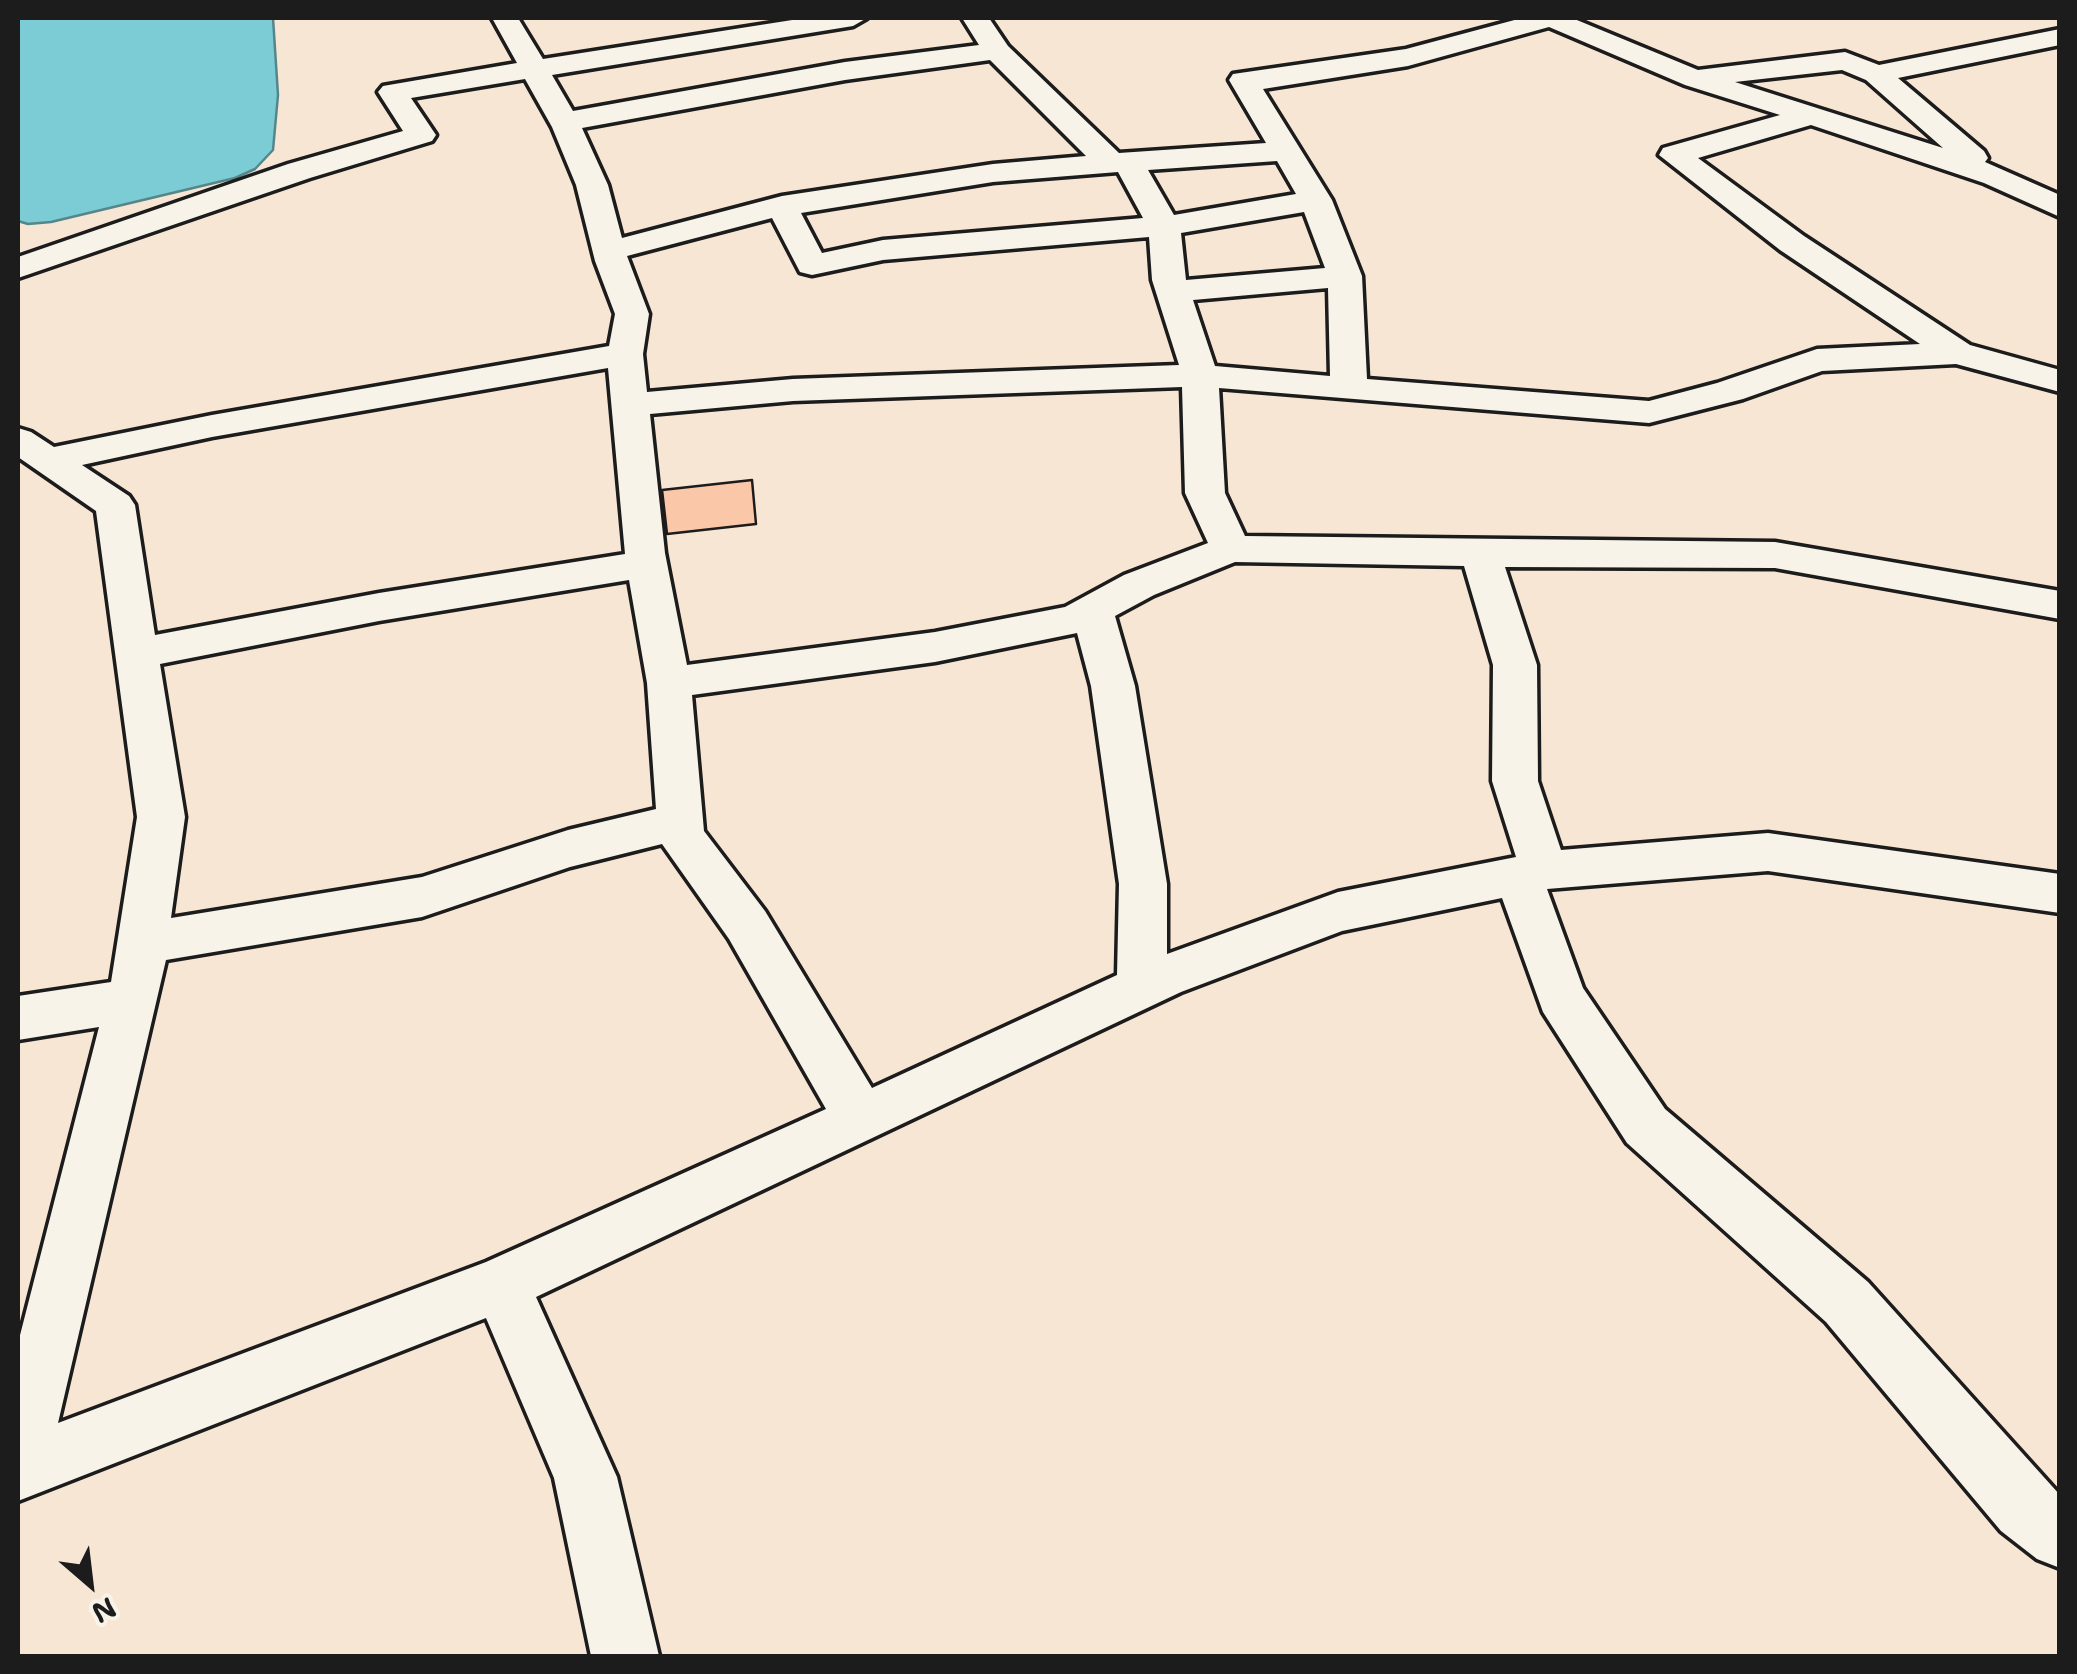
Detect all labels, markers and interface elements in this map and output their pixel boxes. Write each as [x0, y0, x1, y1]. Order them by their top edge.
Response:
north arrow [40, 1534, 140, 1634]
text: N [85, 1589, 123, 1632]

